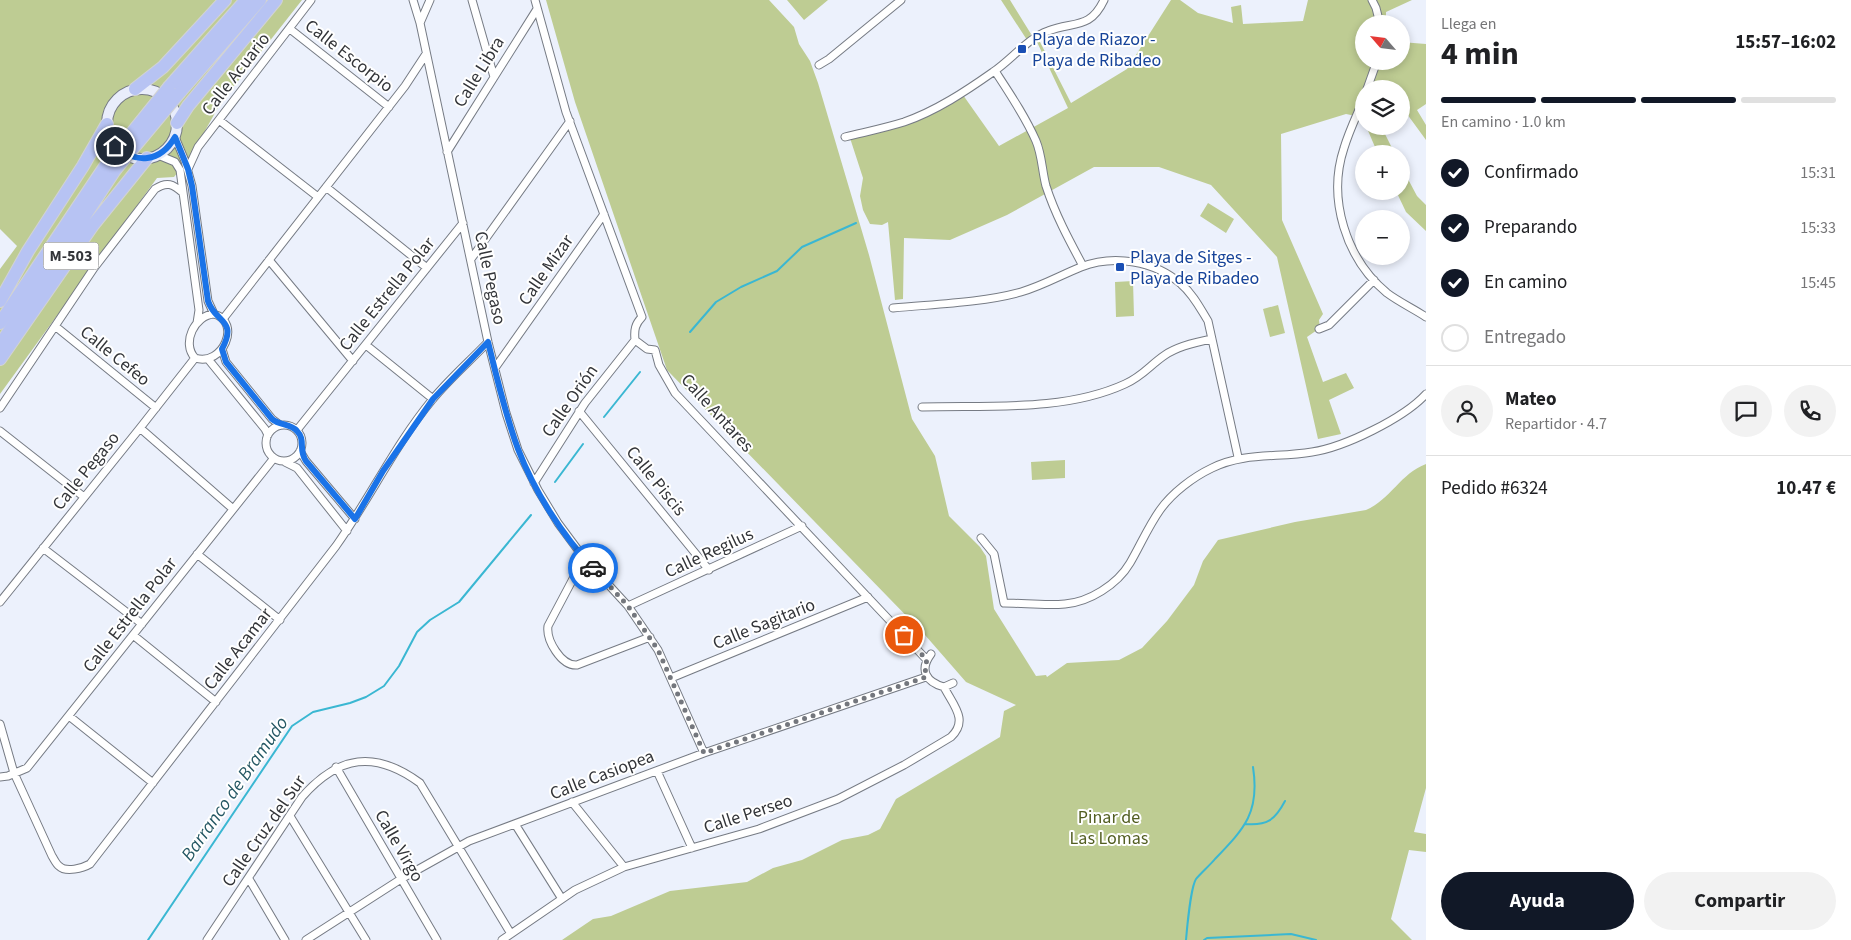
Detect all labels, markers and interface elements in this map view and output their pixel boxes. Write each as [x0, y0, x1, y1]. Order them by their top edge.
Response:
street label: Calle Escorpio [300, 13, 398, 99]
text: Llega en [1441, 13, 1496, 35]
north arrow [1355, 15, 1410, 70]
map controls [1355, 15, 1410, 265]
place label: Playa de Riazor - Playa de Ribadeo [1032, 27, 1161, 73]
street label: Calle Acuario [196, 28, 276, 120]
text: 15:57–16:02 [1735, 29, 1836, 56]
text: 4 min [1441, 31, 1519, 77]
street label: Calle Libra [447, 32, 511, 112]
marker: Playa de Riazor - Playa de Ribadeo [1016, 43, 1028, 55]
button: layers [1355, 80, 1410, 135]
text: En camino · 1.0 km [1441, 111, 1566, 133]
pin [94, 125, 136, 167]
icon: home [101, 132, 129, 160]
button: + [1355, 145, 1410, 200]
icon: check [1441, 159, 1469, 187]
text: Confirmado [1484, 159, 1579, 186]
text: 15:31 [1800, 162, 1836, 184]
button: − [1355, 210, 1410, 265]
icon: check [1441, 214, 1469, 242]
text: Preparando [1484, 214, 1577, 241]
text: 15:33 [1800, 217, 1836, 239]
street label: Calle Pegaso [468, 229, 512, 327]
street label: Calle Mizar [512, 229, 580, 310]
street label: Calle Estrella Polar [333, 231, 441, 356]
road number: M-503 [44, 242, 98, 270]
place label: Playa de Sitges - Playa de Ribadeo [1130, 245, 1259, 291]
marker: Playa de Sitges - Playa de Ribadeo [1114, 261, 1126, 273]
icon: check [1441, 269, 1469, 297]
text: En camino [1484, 269, 1567, 296]
text: 15:45 [1800, 272, 1836, 294]
street label: Calle Cefeo [74, 320, 156, 392]
text: Entregado [1484, 324, 1566, 351]
street label: Calle Orión [536, 360, 604, 442]
street label: Calle Antares [675, 368, 759, 458]
button: person [1441, 385, 1493, 437]
button: chat [1720, 385, 1772, 437]
button: phone [1784, 385, 1836, 437]
text: Mateo [1505, 386, 1556, 413]
text: Repartidor · 4.7 [1505, 413, 1607, 435]
street label: Calle Pegaso [46, 426, 126, 516]
street label: Calle Piscis [620, 441, 692, 521]
text: Pedido #6324 [1441, 475, 1548, 502]
text: 10.47 € [1776, 475, 1836, 502]
street label: Calle Regilus [661, 522, 757, 584]
courier [568, 543, 618, 593]
street label: Calle Estrella Polar [77, 552, 183, 678]
icon: car [579, 554, 607, 582]
street label: Calle Sagitario [709, 592, 819, 656]
street label: Calle Acamar [198, 602, 279, 695]
pin [883, 614, 925, 656]
icon: bag [890, 621, 918, 649]
water label: Barranco de Bramudo [175, 711, 295, 867]
street label: Calle Casiopea [546, 744, 658, 806]
street label: Calle Cruz del Sur [216, 769, 312, 892]
street label: Calle Perseo [700, 788, 796, 840]
street label: Calle Virgo [368, 805, 430, 887]
park label: Pinar de Las Lomas [1070, 805, 1148, 851]
button: Ayuda [1441, 872, 1634, 930]
button: Compartir [1644, 872, 1836, 930]

